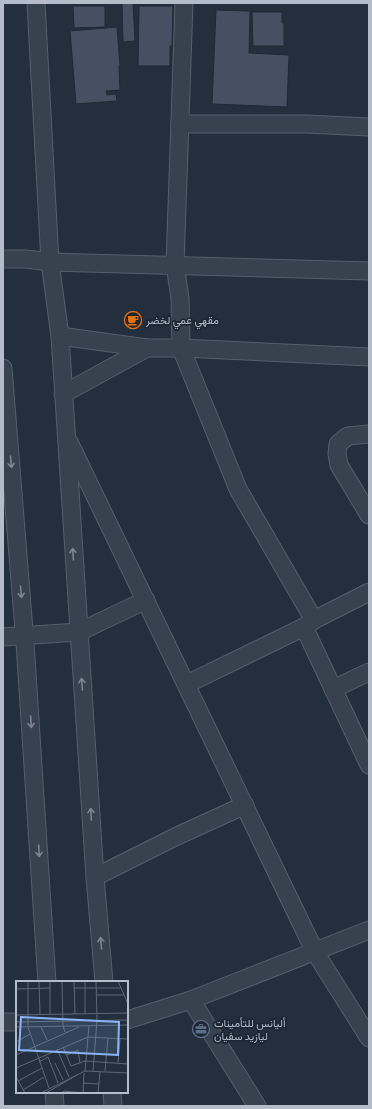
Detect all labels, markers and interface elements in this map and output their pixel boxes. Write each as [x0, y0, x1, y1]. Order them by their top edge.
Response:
cafe icon: مقهي عمي لخضر [123, 310, 143, 330]
place label: مقهي عمي لخضر [145, 313, 219, 330]
one-way arrow [7, 455, 14, 468]
one-way arrow [70, 548, 77, 561]
one-way arrow [18, 585, 25, 598]
one-way arrow [79, 678, 86, 691]
one-way arrow [27, 715, 34, 728]
one-way arrow [87, 808, 95, 821]
one-way arrow [36, 844, 43, 857]
one-way arrow [97, 937, 104, 950]
inset map [16, 981, 128, 1093]
place label: أليانس للتأمينات ليازيد سفيان [214, 1016, 286, 1043]
office icon: أليانس للتأمينات ليازيد سفيان [191, 1019, 211, 1039]

